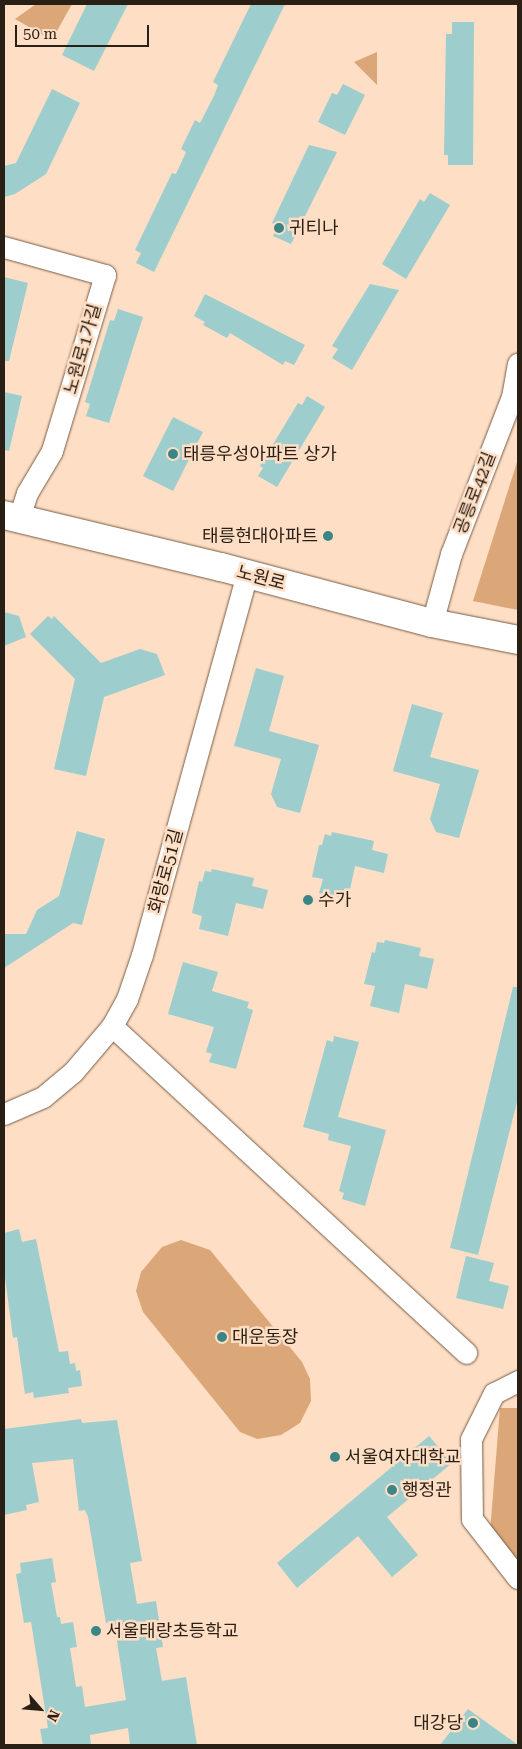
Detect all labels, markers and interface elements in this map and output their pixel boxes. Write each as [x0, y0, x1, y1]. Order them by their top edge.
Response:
scale bar [18, 15, 151, 47]
text: 50 m [23, 25, 57, 43]
place label: 귀티나 [289, 217, 339, 239]
marker: 귀티나 [273, 222, 285, 234]
street label: 노원로1가길 [60, 301, 106, 397]
place label: 태릉우성아파트 상가 [183, 443, 337, 465]
marker: 태릉우성아파트 상가 [167, 448, 179, 460]
street label: 공릉로42길 [449, 449, 501, 537]
place label: 태릉현대아파트 [202, 525, 318, 547]
marker: 태릉현대아파트 [322, 530, 334, 542]
street label: 노원로 [234, 561, 288, 595]
street label: 화랑로51길 [144, 826, 188, 916]
place label: 수가 [318, 889, 351, 911]
marker: 수가 [302, 894, 314, 906]
place label: 대운동장 [232, 1326, 298, 1348]
marker: 대운동장 [216, 1331, 228, 1343]
place label: 서울여자대학교 [345, 1446, 461, 1468]
marker: 서울여자대학교 [329, 1451, 341, 1463]
place label: 행정관 [402, 1479, 452, 1501]
marker: 행정관 [386, 1484, 398, 1496]
place label: 서울태랑초등학교 [106, 1620, 238, 1642]
marker: 서울태랑초등학교 [90, 1625, 102, 1637]
north arrow [15, 1684, 65, 1734]
text: N [44, 1707, 63, 1724]
place label: 대강당 [413, 1712, 463, 1734]
marker: 대강당 [467, 1717, 479, 1729]

